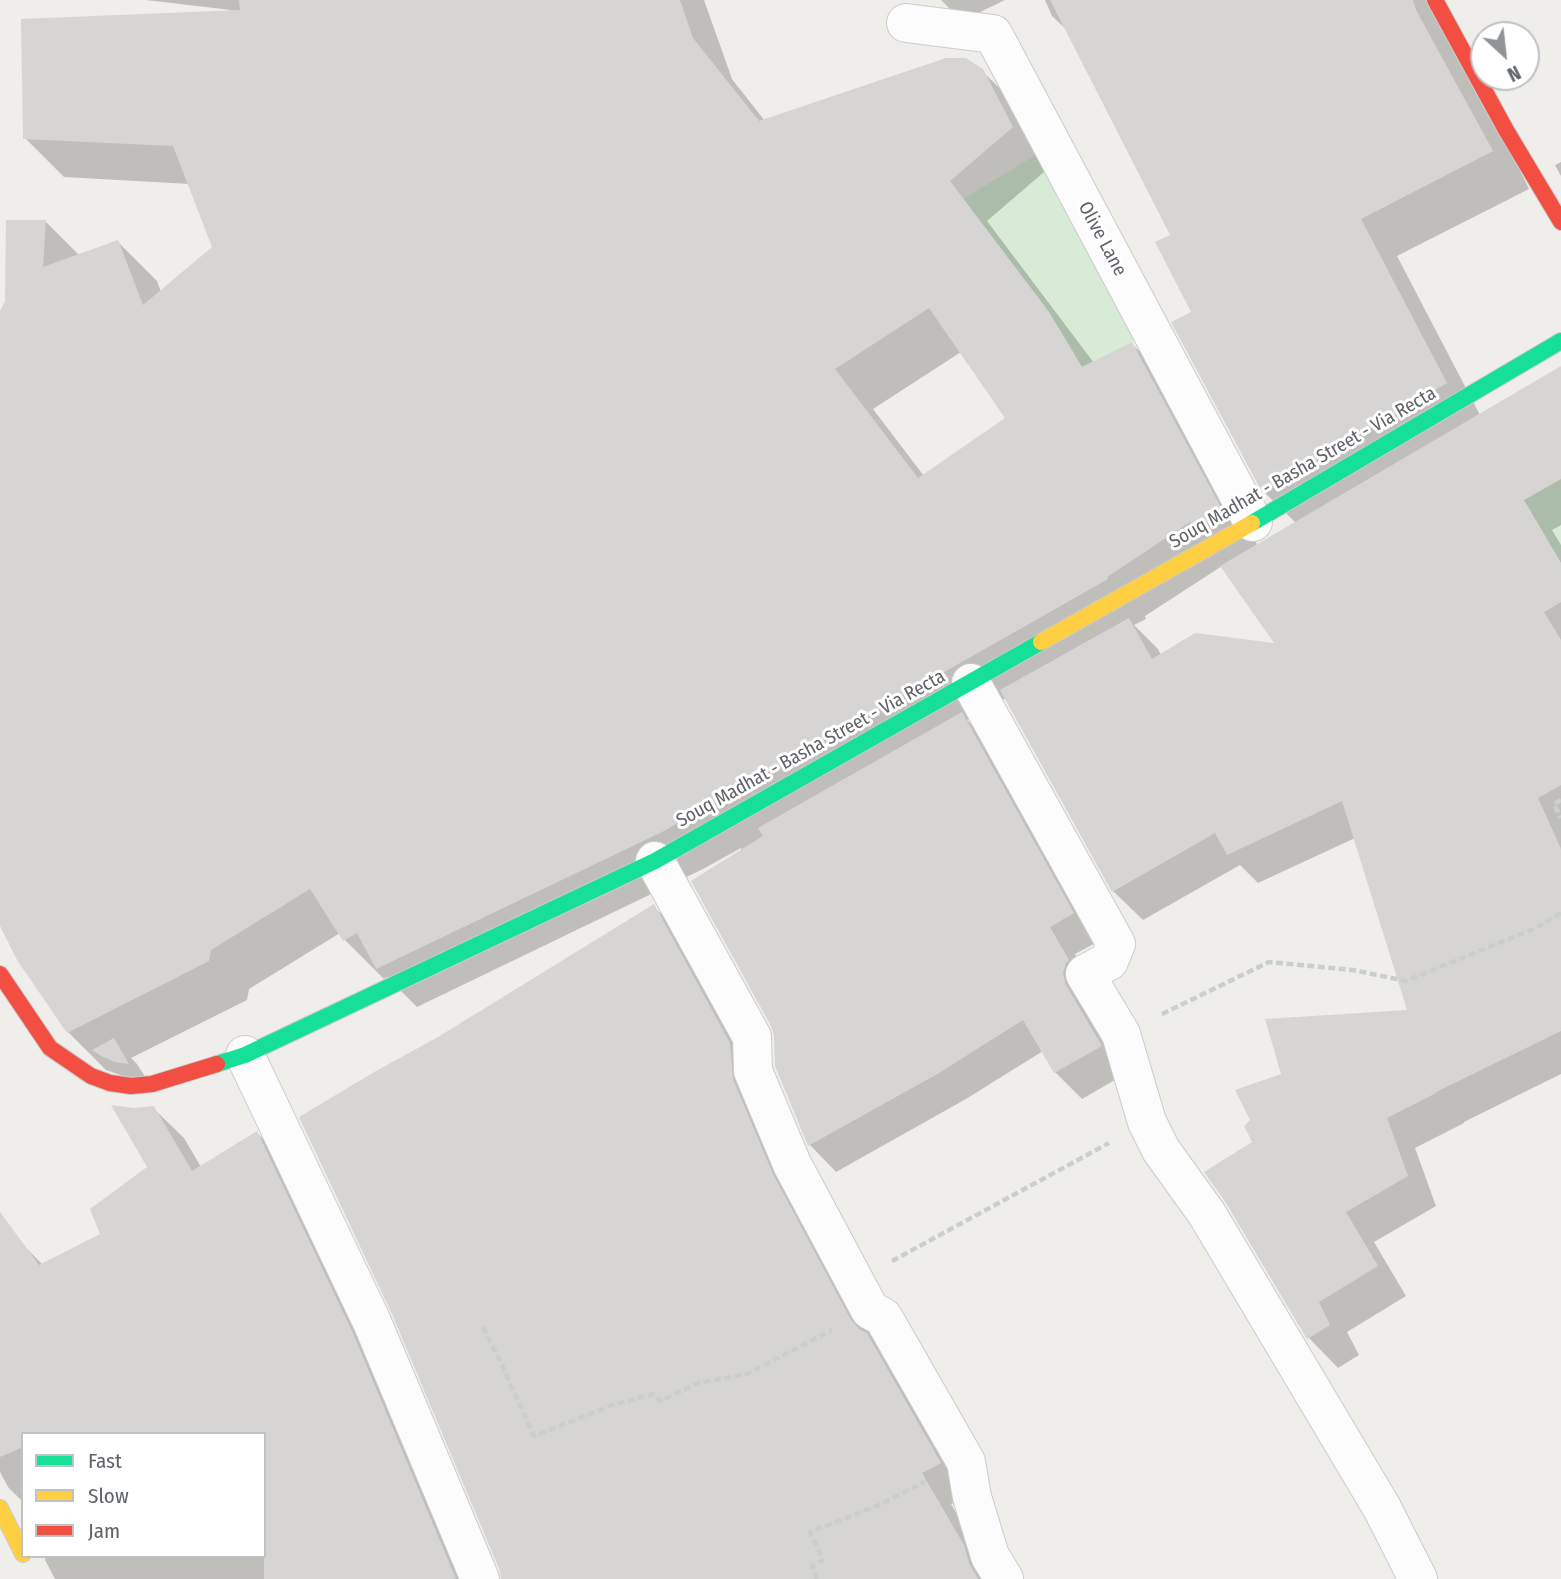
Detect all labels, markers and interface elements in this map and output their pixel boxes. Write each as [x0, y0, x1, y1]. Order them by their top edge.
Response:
north arrow [1470, 21, 1540, 91]
text: N [1504, 61, 1524, 86]
street label: Olive Lane [1073, 198, 1131, 280]
street label: Souq Madhat - Basha Street - Via Recta [1166, 382, 1440, 554]
street label: Souq Madhat - Basha Street - Via Recta [673, 665, 949, 833]
legend [21, 1432, 266, 1558]
text: Fast [88, 1448, 122, 1474]
text: Slow [88, 1483, 129, 1509]
text: Jam [88, 1518, 120, 1544]

